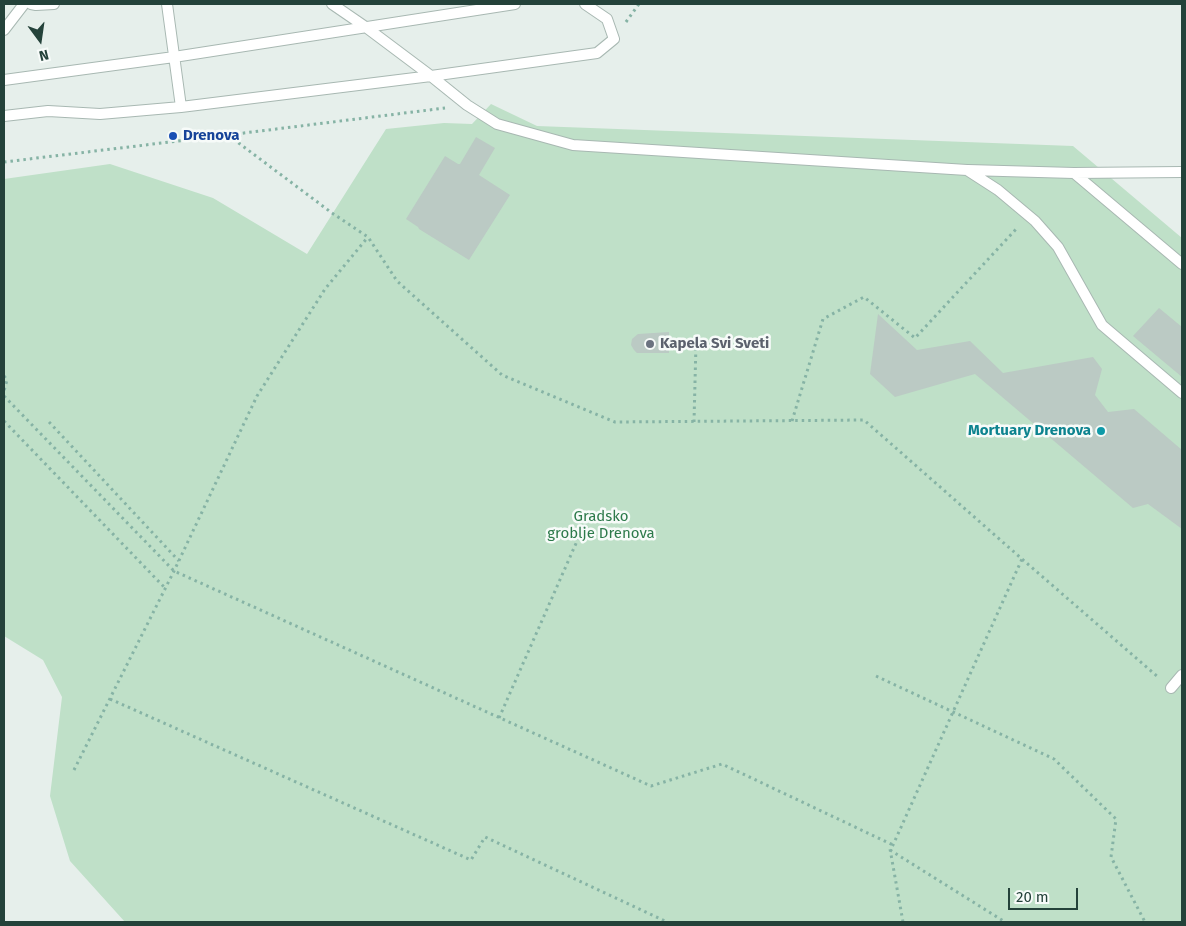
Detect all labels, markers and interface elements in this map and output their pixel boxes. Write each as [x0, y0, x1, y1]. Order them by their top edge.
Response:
north arrow [15, 15, 65, 65]
text: N [37, 46, 50, 64]
place label: Drenova [183, 127, 239, 145]
marker: Drenova [167, 130, 179, 142]
place label: Kapela Svi Sveti [660, 335, 769, 353]
marker: Kapela Svi Sveti [644, 338, 656, 350]
place label: Mortuary Drenova [968, 422, 1091, 440]
marker: Mortuary Drenova [1095, 425, 1107, 437]
park label: Gradsko groblje Drenova [547, 508, 655, 543]
scale bar [1011, 878, 1081, 910]
text: 20 m [1016, 888, 1049, 906]

